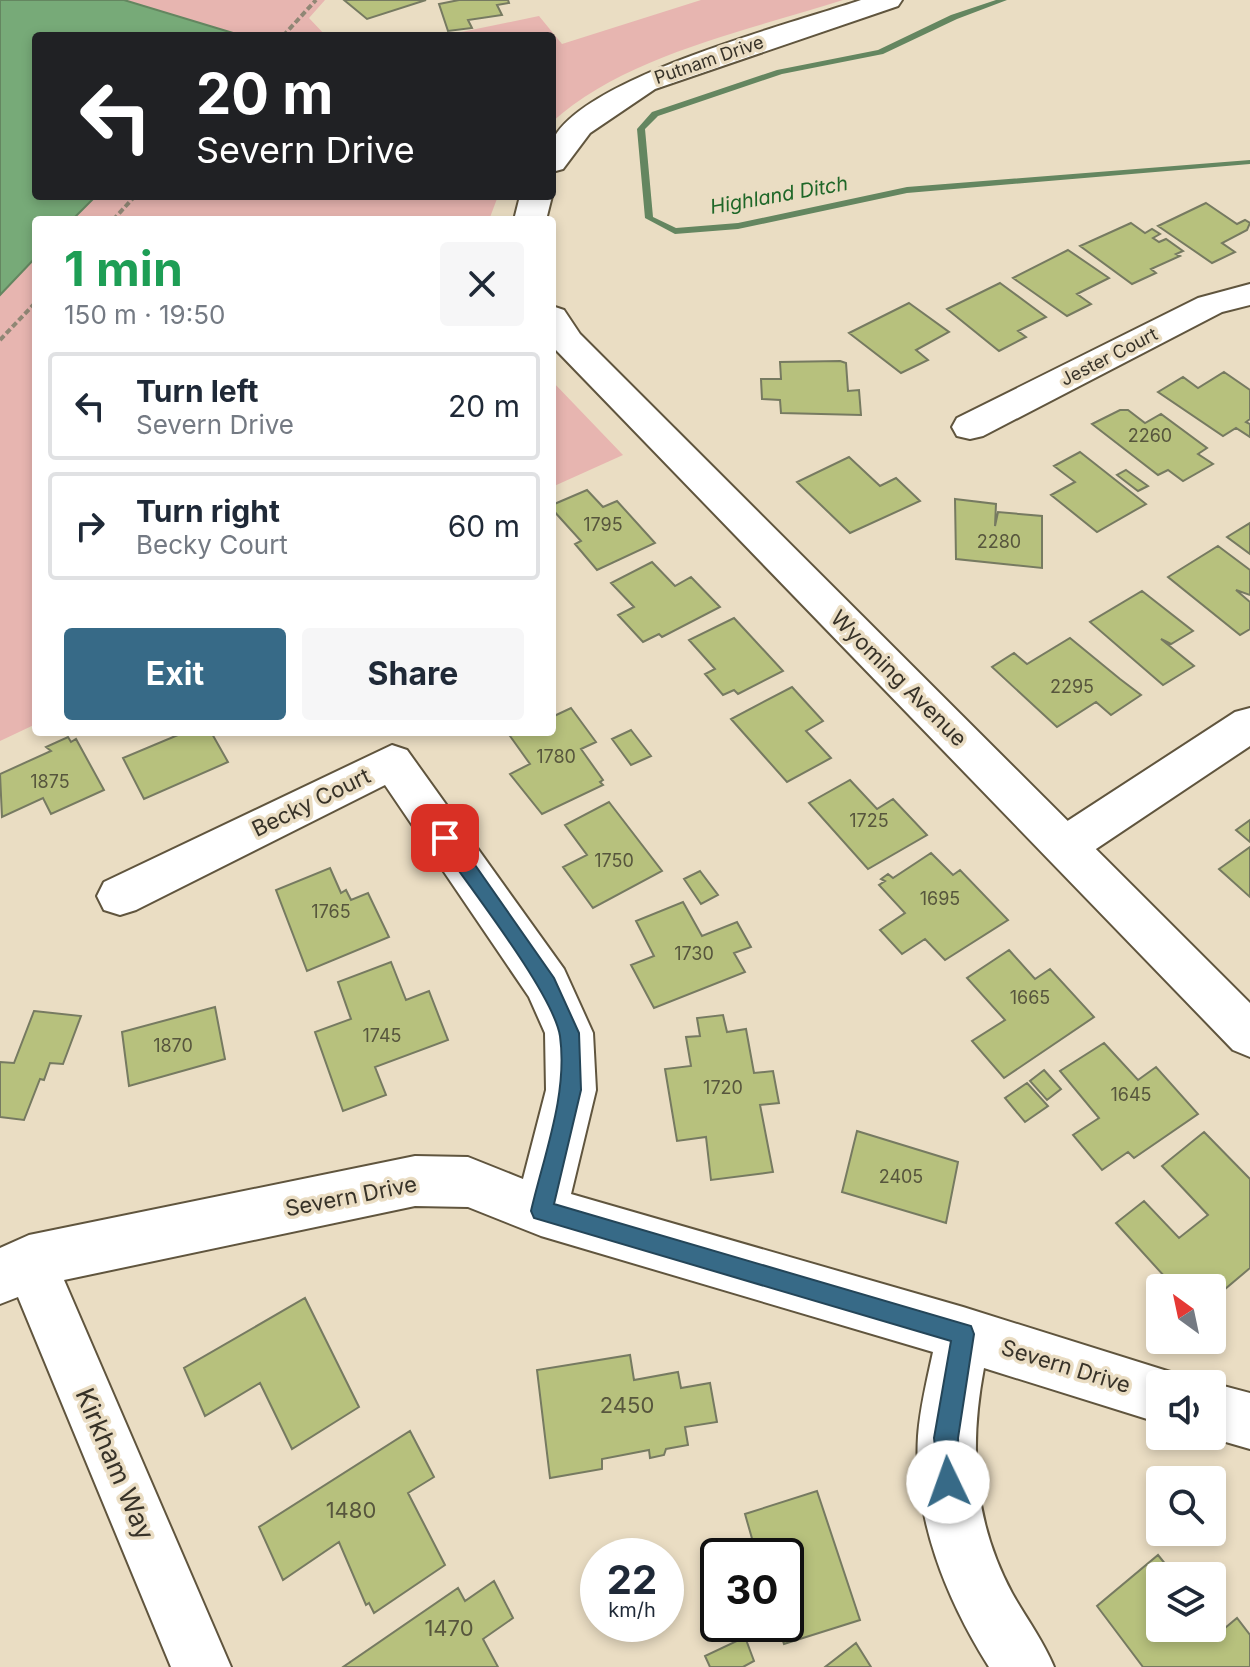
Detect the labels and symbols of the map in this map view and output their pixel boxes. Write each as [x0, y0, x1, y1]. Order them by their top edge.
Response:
street label: Putnam Drive [651, 31, 766, 88]
water label: Highland Ditch [708, 171, 850, 219]
street label: Jester Court [1057, 323, 1161, 390]
house number: 2260 [1128, 425, 1172, 446]
house number: 1795 [583, 514, 623, 535]
house number: 2280 [977, 531, 1021, 552]
street label: Wyoming Avenue [826, 605, 972, 751]
house number: 2295 [1050, 676, 1094, 697]
house number: 1780 [536, 746, 576, 767]
street label: Becky Court [248, 762, 374, 842]
house number: 1875 [30, 771, 70, 792]
pin [411, 804, 479, 872]
house number: 1725 [849, 810, 889, 831]
house number: 1750 [594, 850, 634, 871]
house number: 1695 [920, 888, 960, 909]
house number: 1765 [311, 901, 351, 922]
house number: 1730 [674, 943, 714, 964]
house number: 1665 [1010, 987, 1050, 1008]
house number: 1745 [362, 1025, 402, 1046]
house number: 1870 [153, 1035, 193, 1056]
house number: 1720 [703, 1077, 743, 1098]
house number: 1645 [1110, 1084, 1152, 1105]
house number: 2405 [879, 1166, 923, 1187]
street label: Severn Drive [283, 1170, 419, 1222]
north arrow [1146, 1274, 1226, 1354]
street label: Severn Drive [998, 1334, 1134, 1398]
street label: Kirkham Way [70, 1383, 161, 1544]
house number: 2450 [600, 1392, 654, 1418]
position arrow [906, 1440, 990, 1524]
house number: 1480 [326, 1497, 376, 1523]
speed limit sign: 30 [700, 1538, 804, 1642]
house number: 1470 [424, 1615, 474, 1641]

